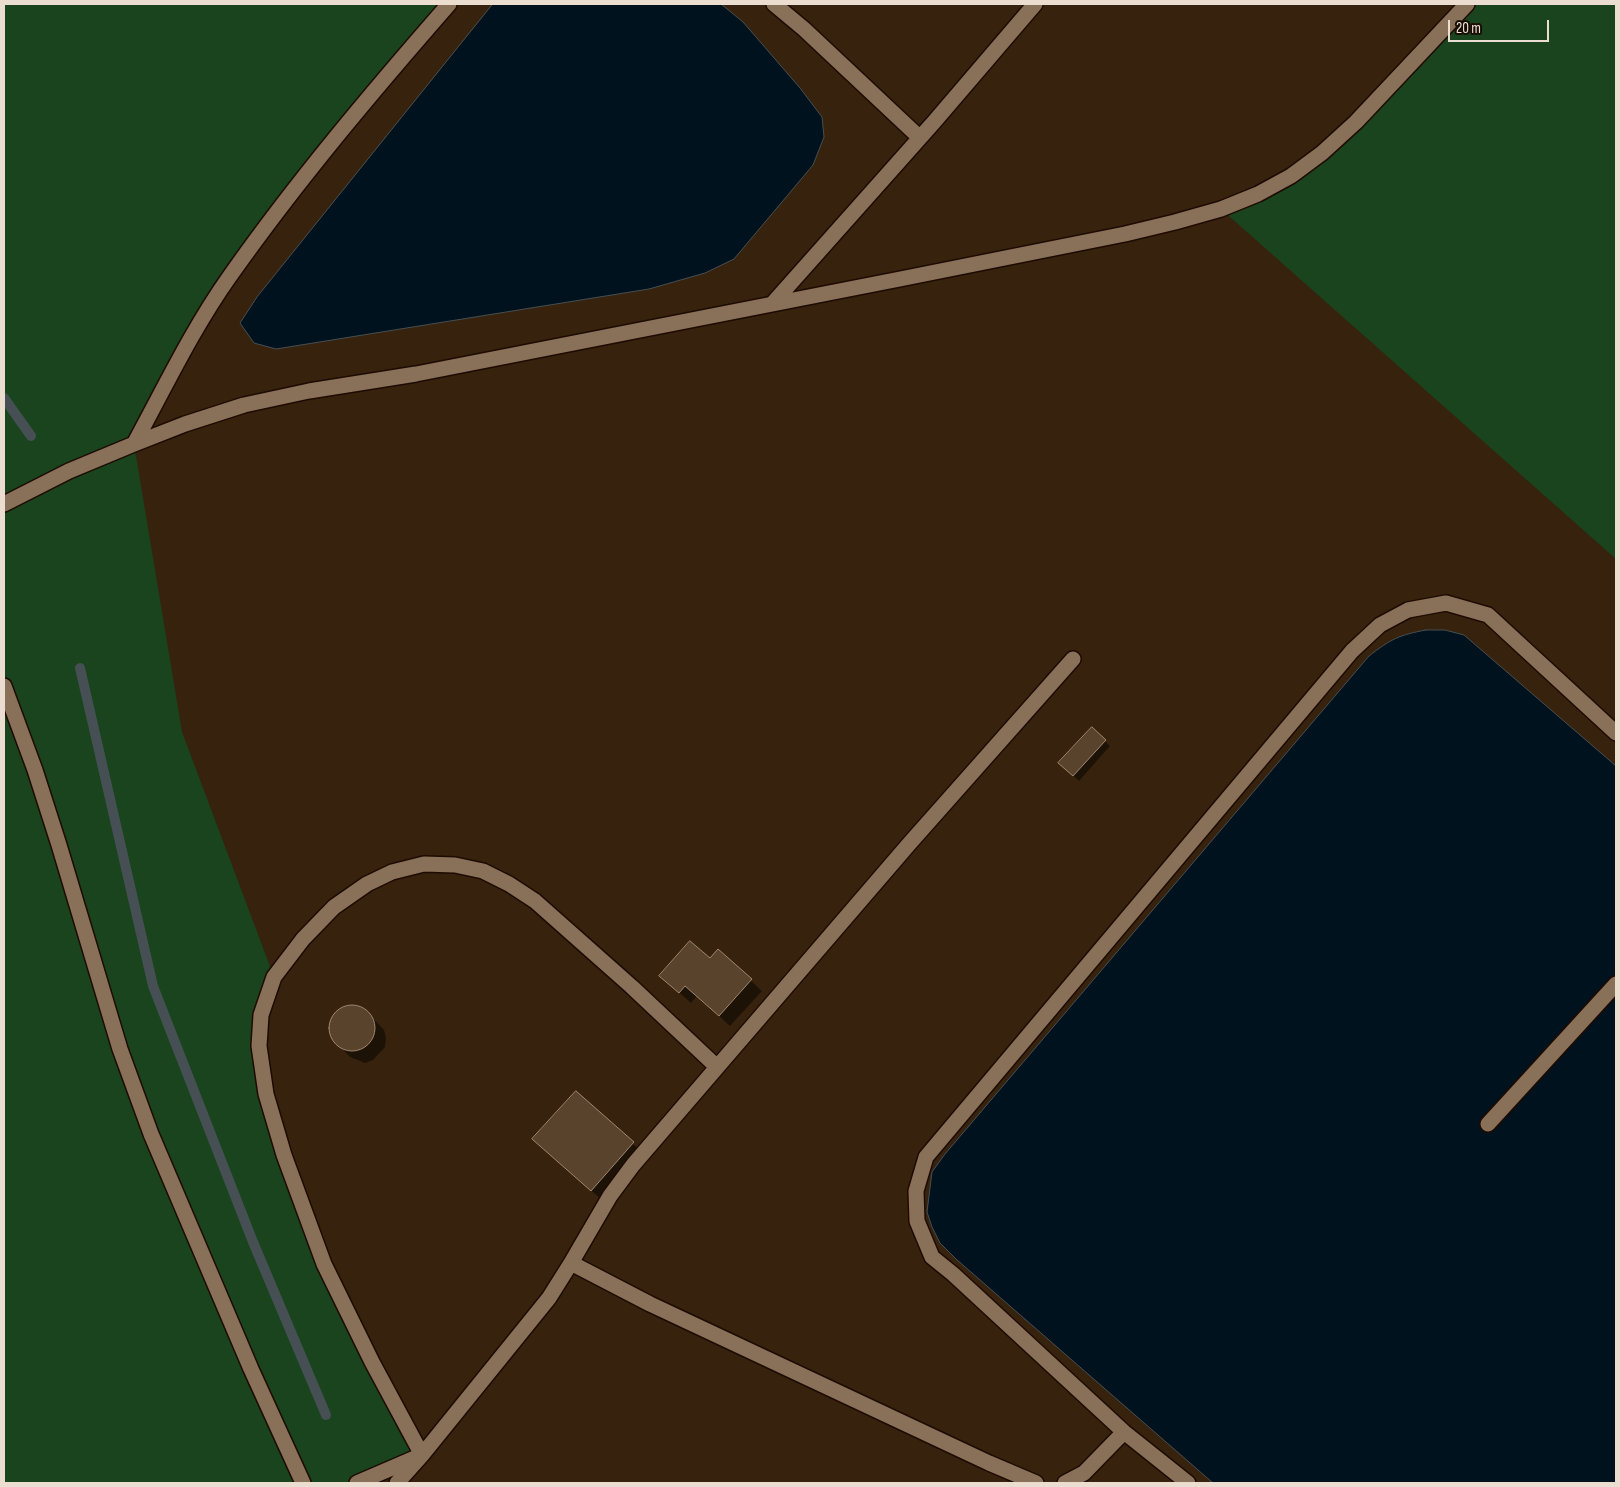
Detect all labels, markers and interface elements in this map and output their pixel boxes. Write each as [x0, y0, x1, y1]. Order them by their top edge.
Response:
scale bar [1450, 10, 1551, 42]
text: 20 m [1456, 19, 1481, 38]

